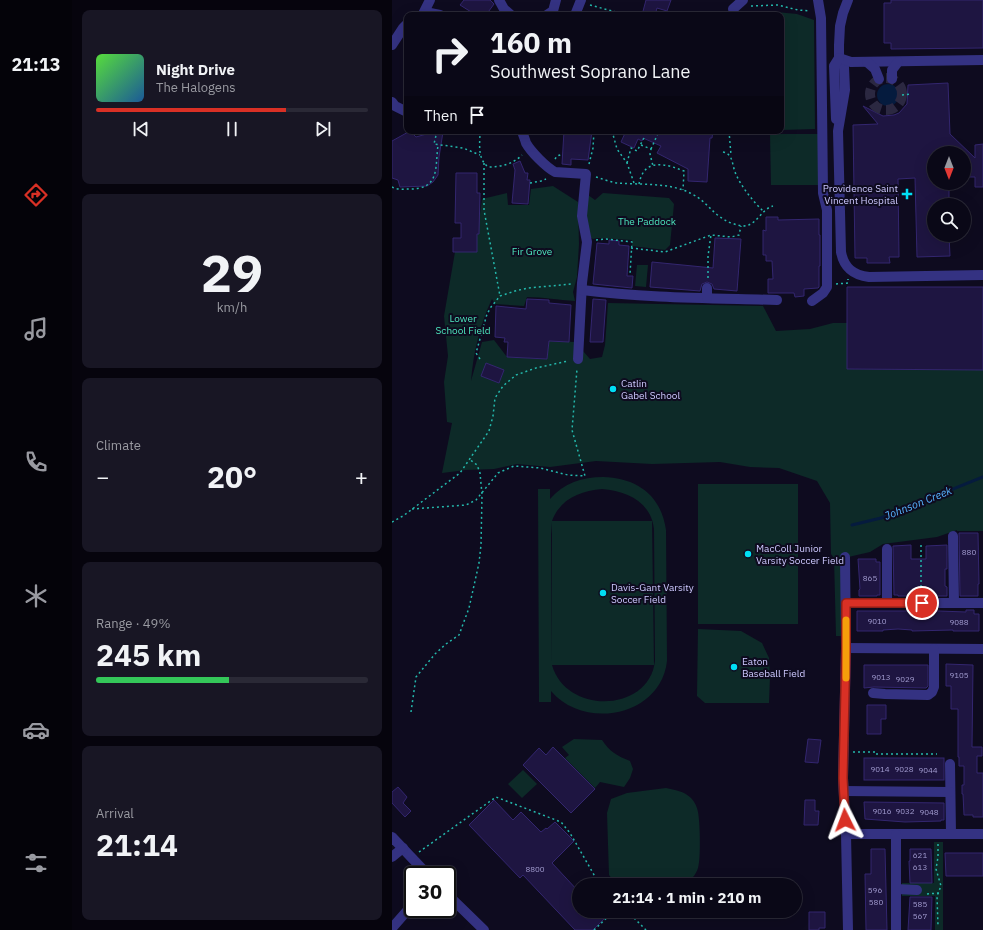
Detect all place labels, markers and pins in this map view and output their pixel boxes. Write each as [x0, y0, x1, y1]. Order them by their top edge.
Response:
place label: Providence Saint Vincent Hospital [823, 182, 898, 207]
marker: Providence Saint Vincent Hospital [901, 188, 913, 200]
place label: Catlin Gabel School [621, 377, 680, 402]
marker: Catlin Gabel School [608, 384, 618, 394]
place label: MacColl Junior Varsity Soccer Field [756, 542, 844, 567]
marker: MacColl Junior Varsity Soccer Field [743, 549, 753, 559]
place label: Davis-Gant Varsity Soccer Field [611, 581, 694, 606]
pin [905, 586, 939, 620]
marker: Davis-Gant Varsity Soccer Field [598, 588, 608, 598]
place label: Eaton Baseball Field [742, 655, 805, 680]
marker: Eaton Baseball Field [729, 662, 739, 672]

